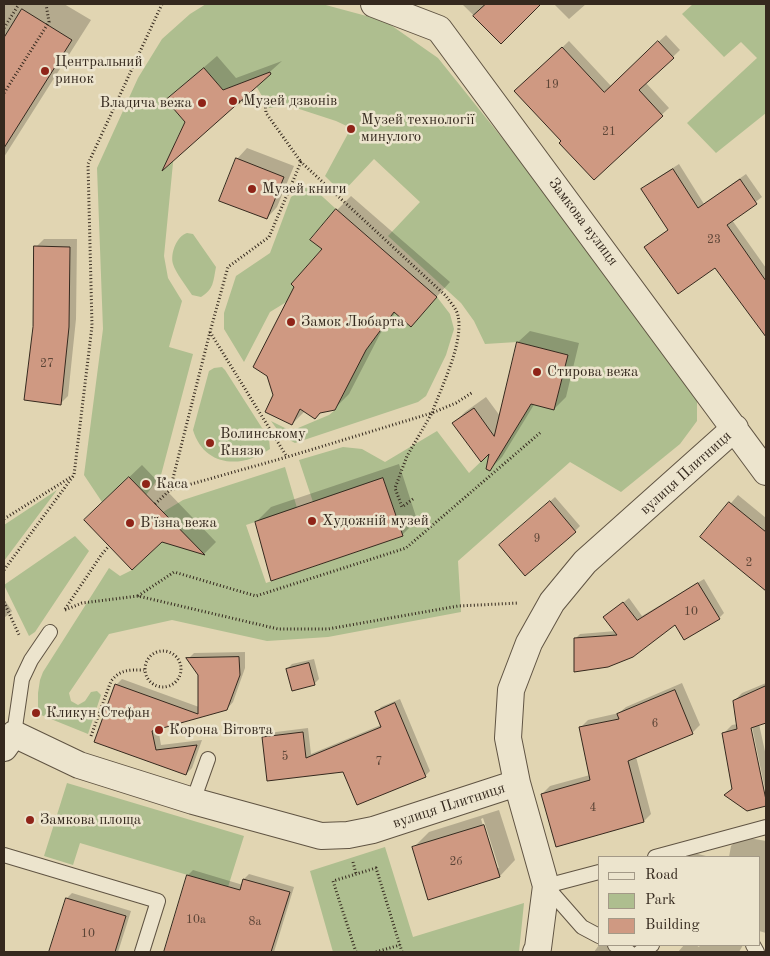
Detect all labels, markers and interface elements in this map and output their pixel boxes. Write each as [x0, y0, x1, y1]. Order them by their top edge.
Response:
place label: Центральний ринок [55, 53, 143, 88]
marker: Центральний ринок [39, 65, 51, 77]
house number: 19 [545, 78, 559, 92]
place label: Музей дзвонів [243, 92, 337, 110]
place label: Владича вежа [100, 94, 192, 112]
marker: Музей дзвонів [227, 95, 239, 107]
marker: Владича вежа [196, 97, 208, 109]
place label: Музей технології минулого [361, 111, 474, 146]
marker: Музей технології минулого [345, 123, 357, 135]
house number: 21 [602, 125, 616, 139]
street label: Замкова вулиця [544, 175, 622, 269]
place label: Музей книги [262, 180, 347, 198]
marker: Музей книги [246, 183, 258, 195]
house number: 23 [707, 233, 721, 247]
place label: Замок Любарта [301, 313, 404, 331]
marker: Замок Любарта [285, 316, 297, 328]
house number: 27 [40, 357, 54, 371]
place label: Стирова вежа [547, 363, 638, 381]
marker: Стирова вежа [531, 366, 543, 378]
place label: Волинському Князю [220, 425, 306, 460]
street label: вулиця Плитниця [637, 427, 735, 519]
marker: Волинському Князю [204, 437, 216, 449]
place label: Каса [156, 475, 188, 493]
marker: Каса [140, 478, 152, 490]
place label: Художній музей [322, 512, 429, 530]
place label: В'їзна вежа [140, 514, 217, 532]
marker: Художній музей [306, 515, 318, 527]
marker: В'їзна вежа [124, 517, 136, 529]
house number: 9 [534, 532, 540, 546]
house number: 2 [746, 556, 752, 570]
house number: 10 [684, 605, 698, 619]
place label: Кликун Стефан [46, 704, 150, 722]
marker: Кликун Стефан [30, 707, 42, 719]
house number: 6 [652, 717, 658, 731]
place label: Корона Вітовта [169, 721, 273, 739]
marker: Корона Вітовта [153, 724, 165, 736]
house number: 5 [282, 750, 288, 764]
house number: 7 [376, 755, 382, 769]
street label: вулиця Плитниця [391, 779, 507, 833]
house number: 4 [590, 801, 596, 815]
place label: Замкова площа [40, 811, 141, 829]
marker: Замкова площа [24, 814, 36, 826]
house number: 2б [450, 855, 462, 869]
legend [598, 856, 760, 946]
text: Road [645, 868, 678, 883]
text: Park [645, 893, 676, 908]
house number: 10а [186, 913, 206, 927]
house number: 8а [249, 915, 261, 929]
text: Building [645, 918, 700, 933]
house number: 10 [81, 927, 95, 941]

